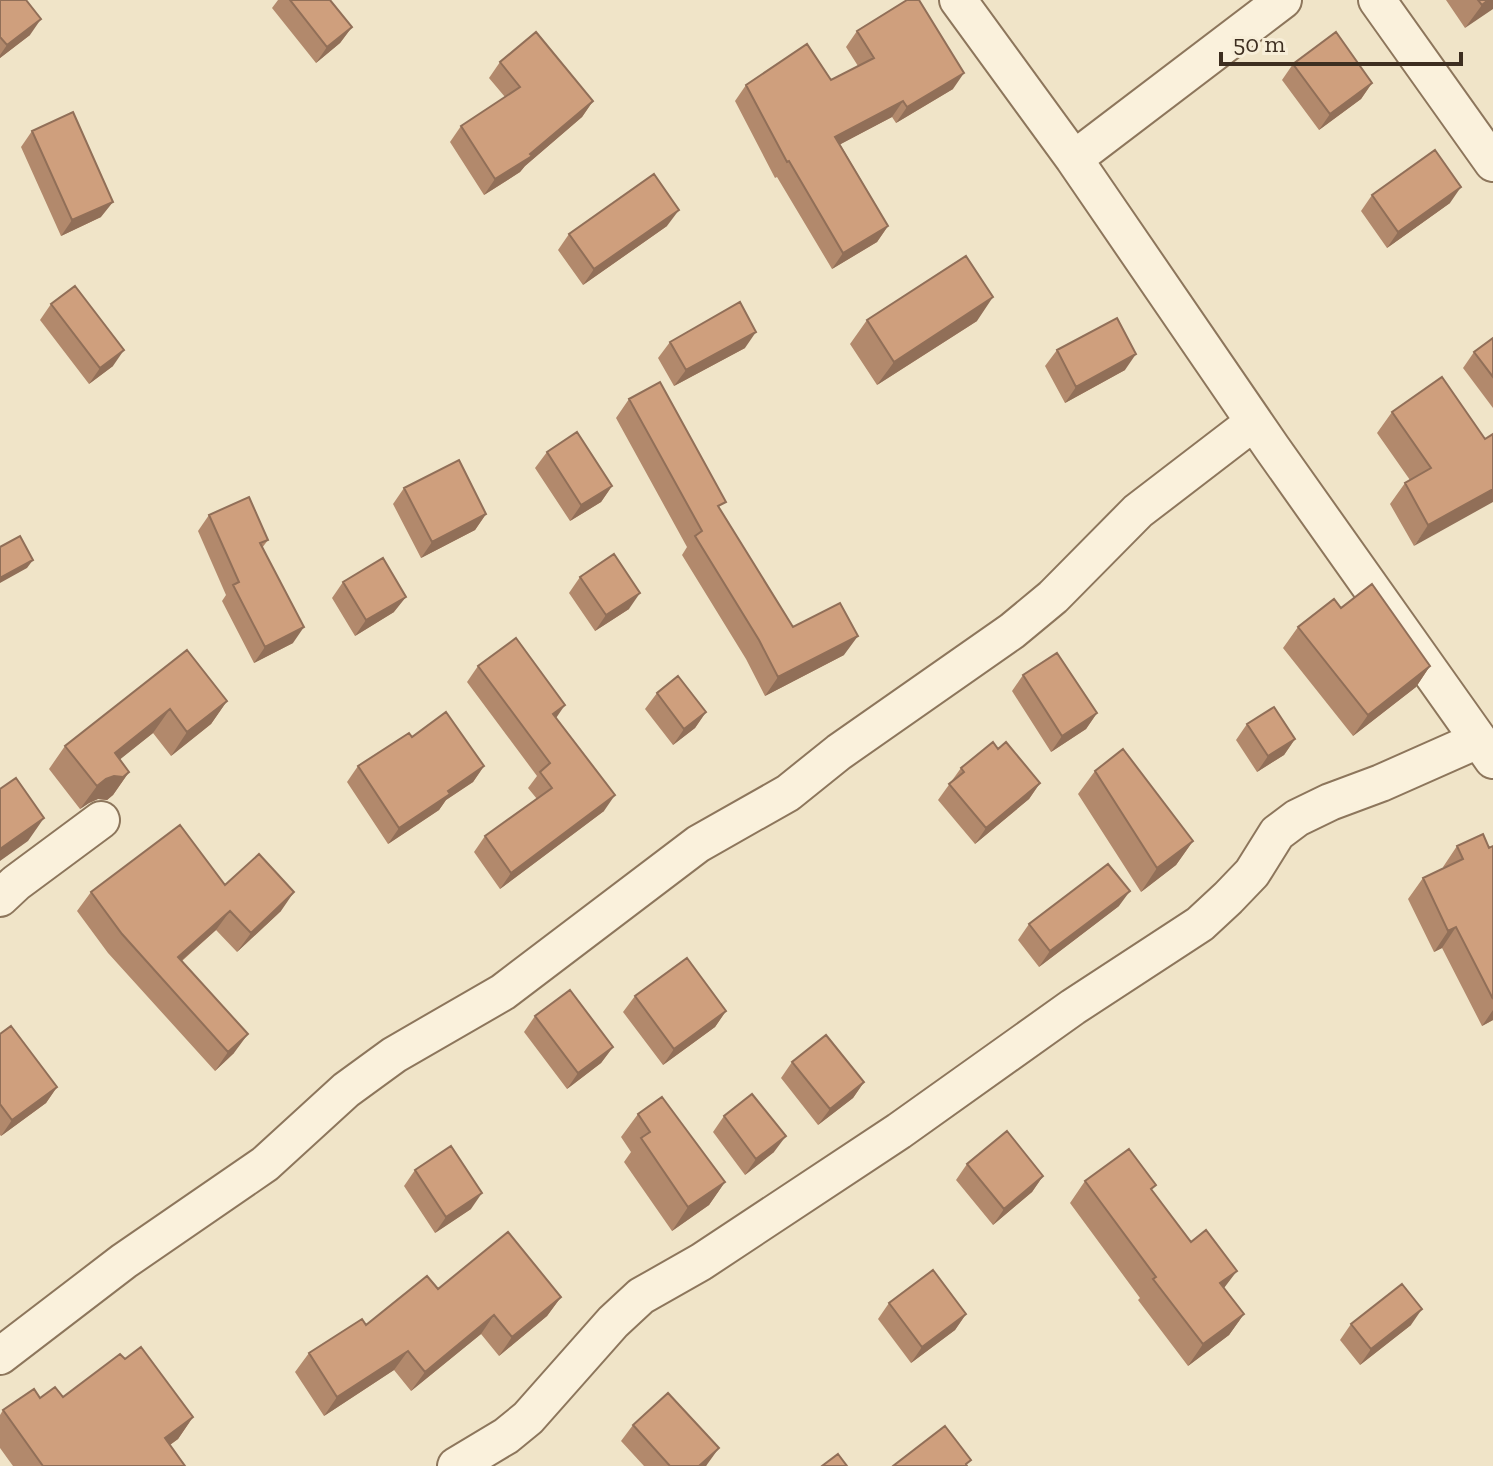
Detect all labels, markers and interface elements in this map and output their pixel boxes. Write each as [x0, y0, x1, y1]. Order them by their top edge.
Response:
scale bar [1221, 16, 1461, 66]
text: 50 m [1233, 29, 1286, 58]

